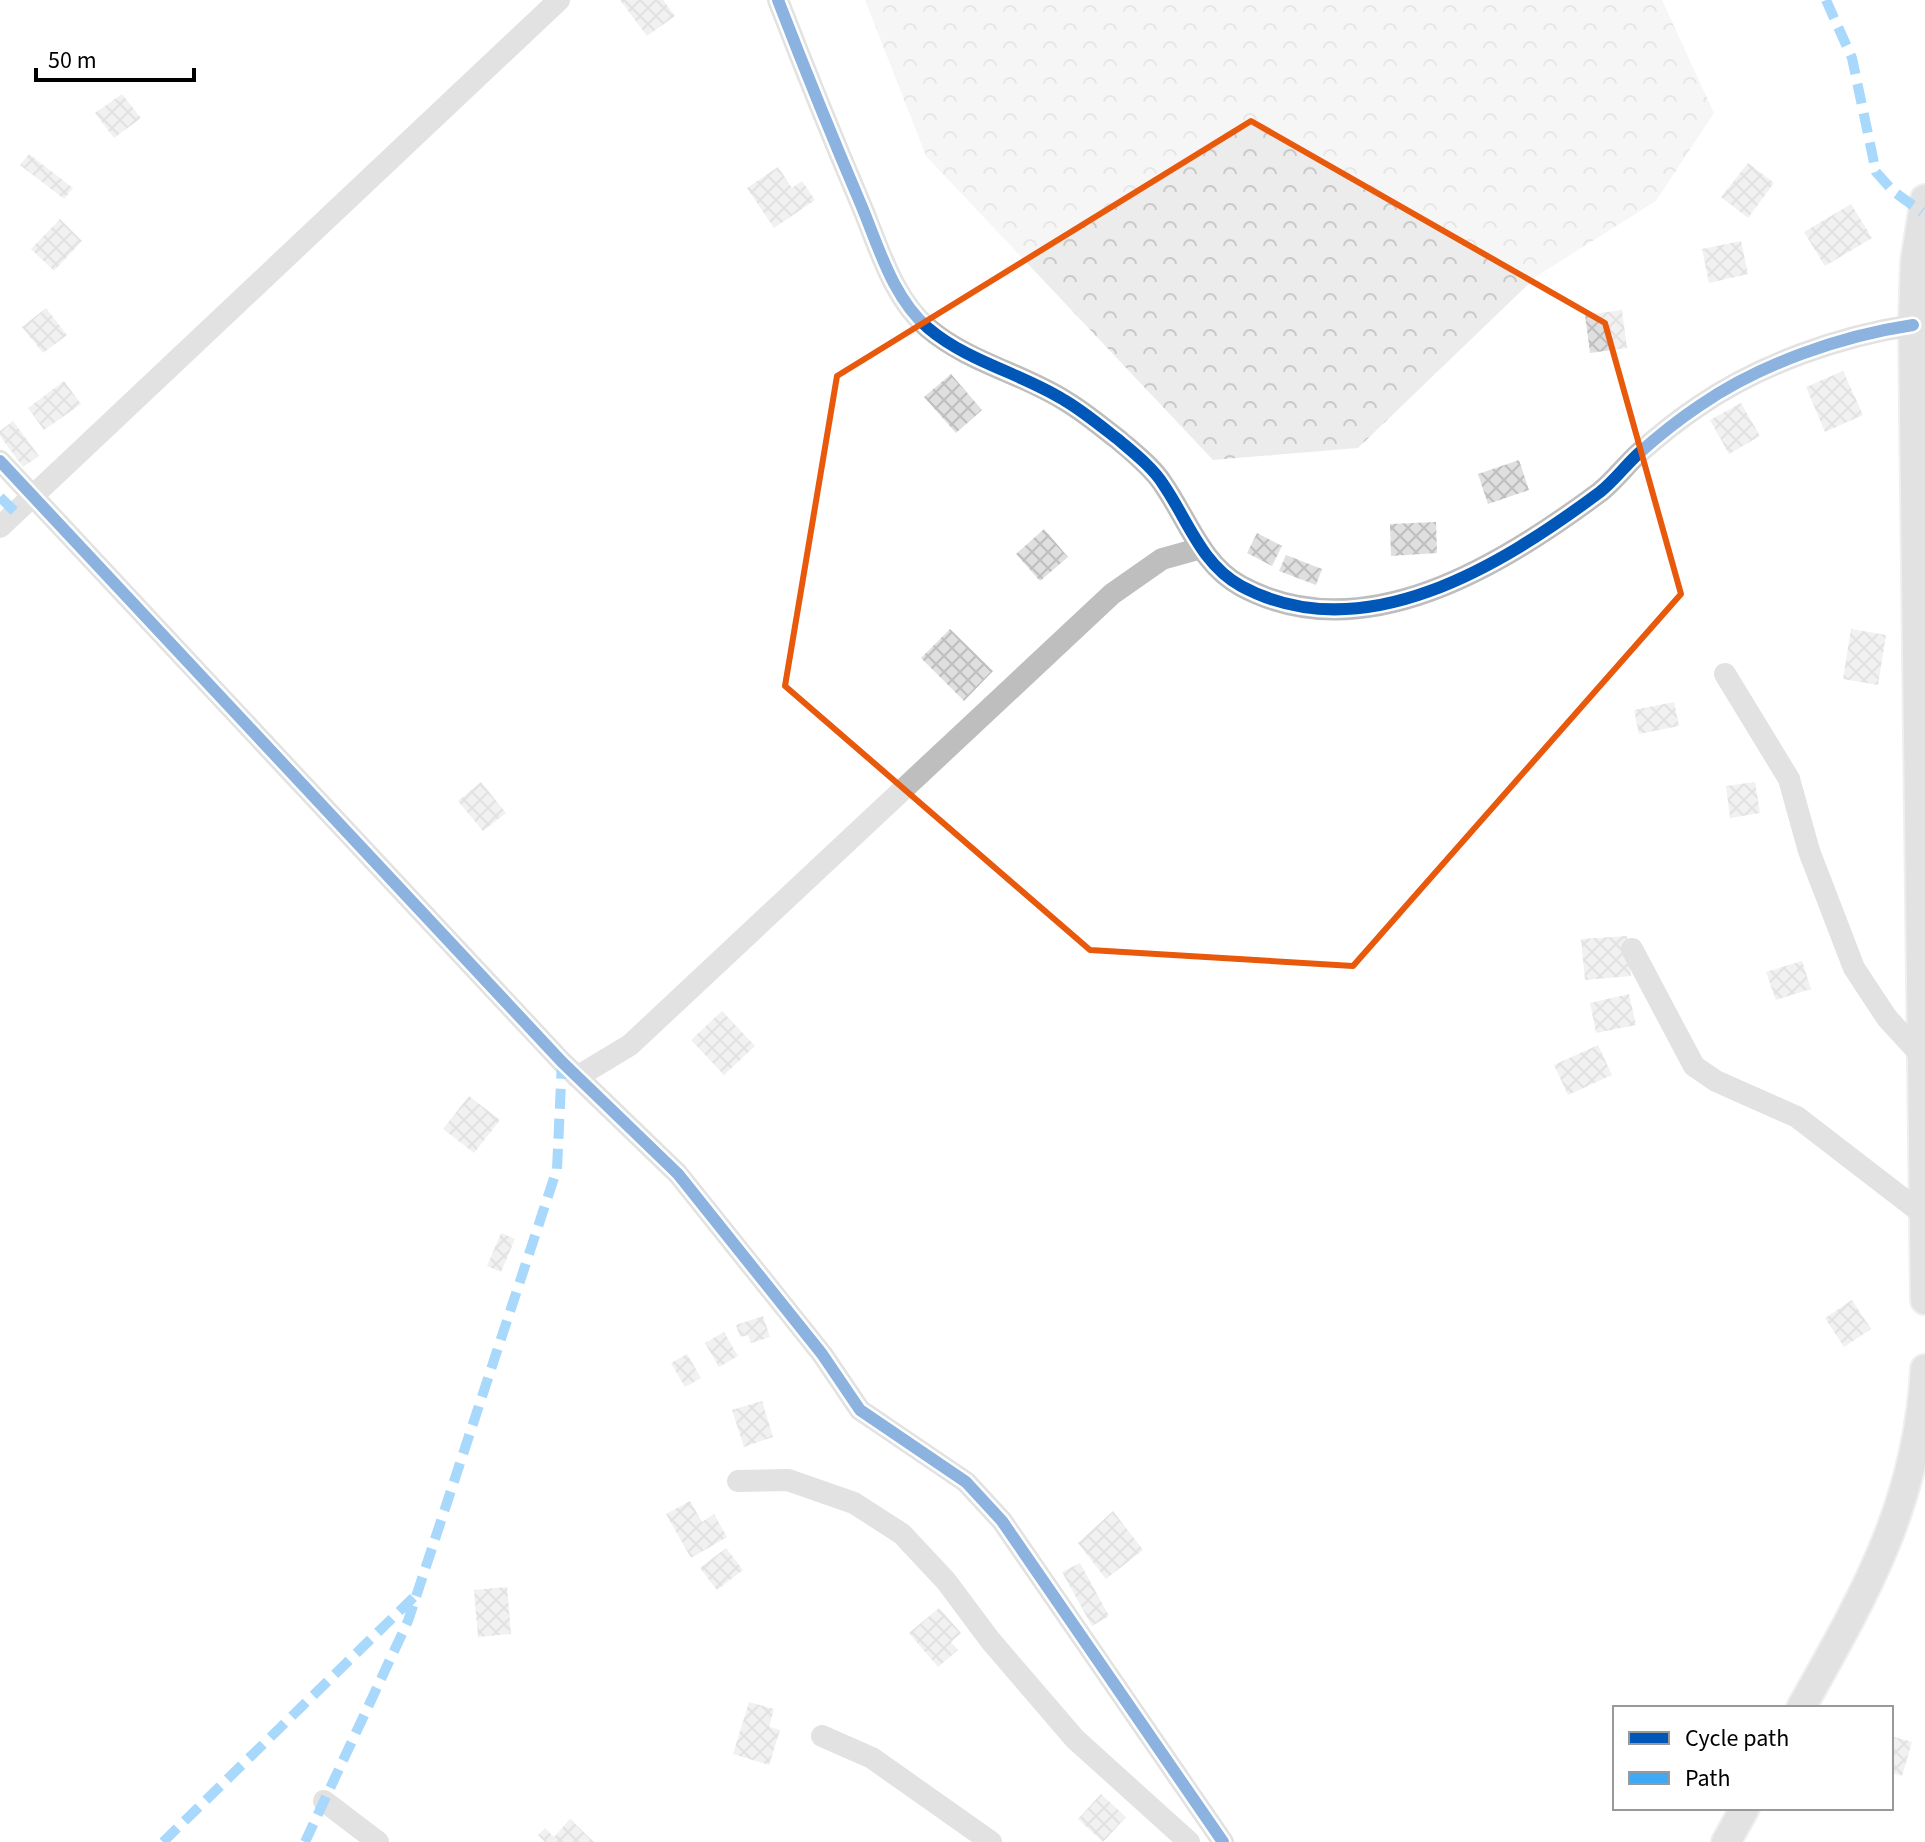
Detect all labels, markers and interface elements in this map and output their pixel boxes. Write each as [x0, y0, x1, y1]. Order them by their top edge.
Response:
scale bar [36, 32, 194, 82]
text: 50 m [48, 43, 97, 78]
legend [1613, 1706, 1893, 1810]
text: Cycle path [1685, 1721, 1789, 1756]
text: Path [1685, 1761, 1731, 1796]

